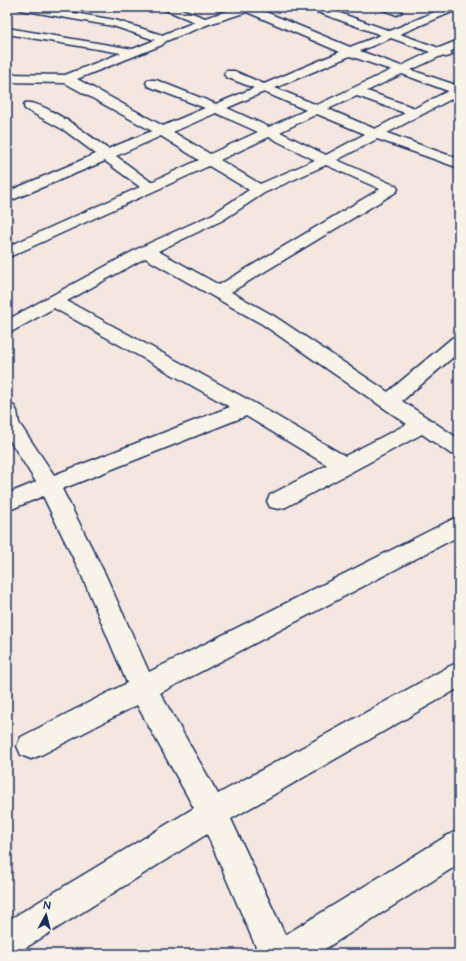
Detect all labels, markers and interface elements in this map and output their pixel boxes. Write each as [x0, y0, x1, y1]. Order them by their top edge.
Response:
north arrow [26, 895, 66, 935]
text: N [43, 898, 52, 913]

